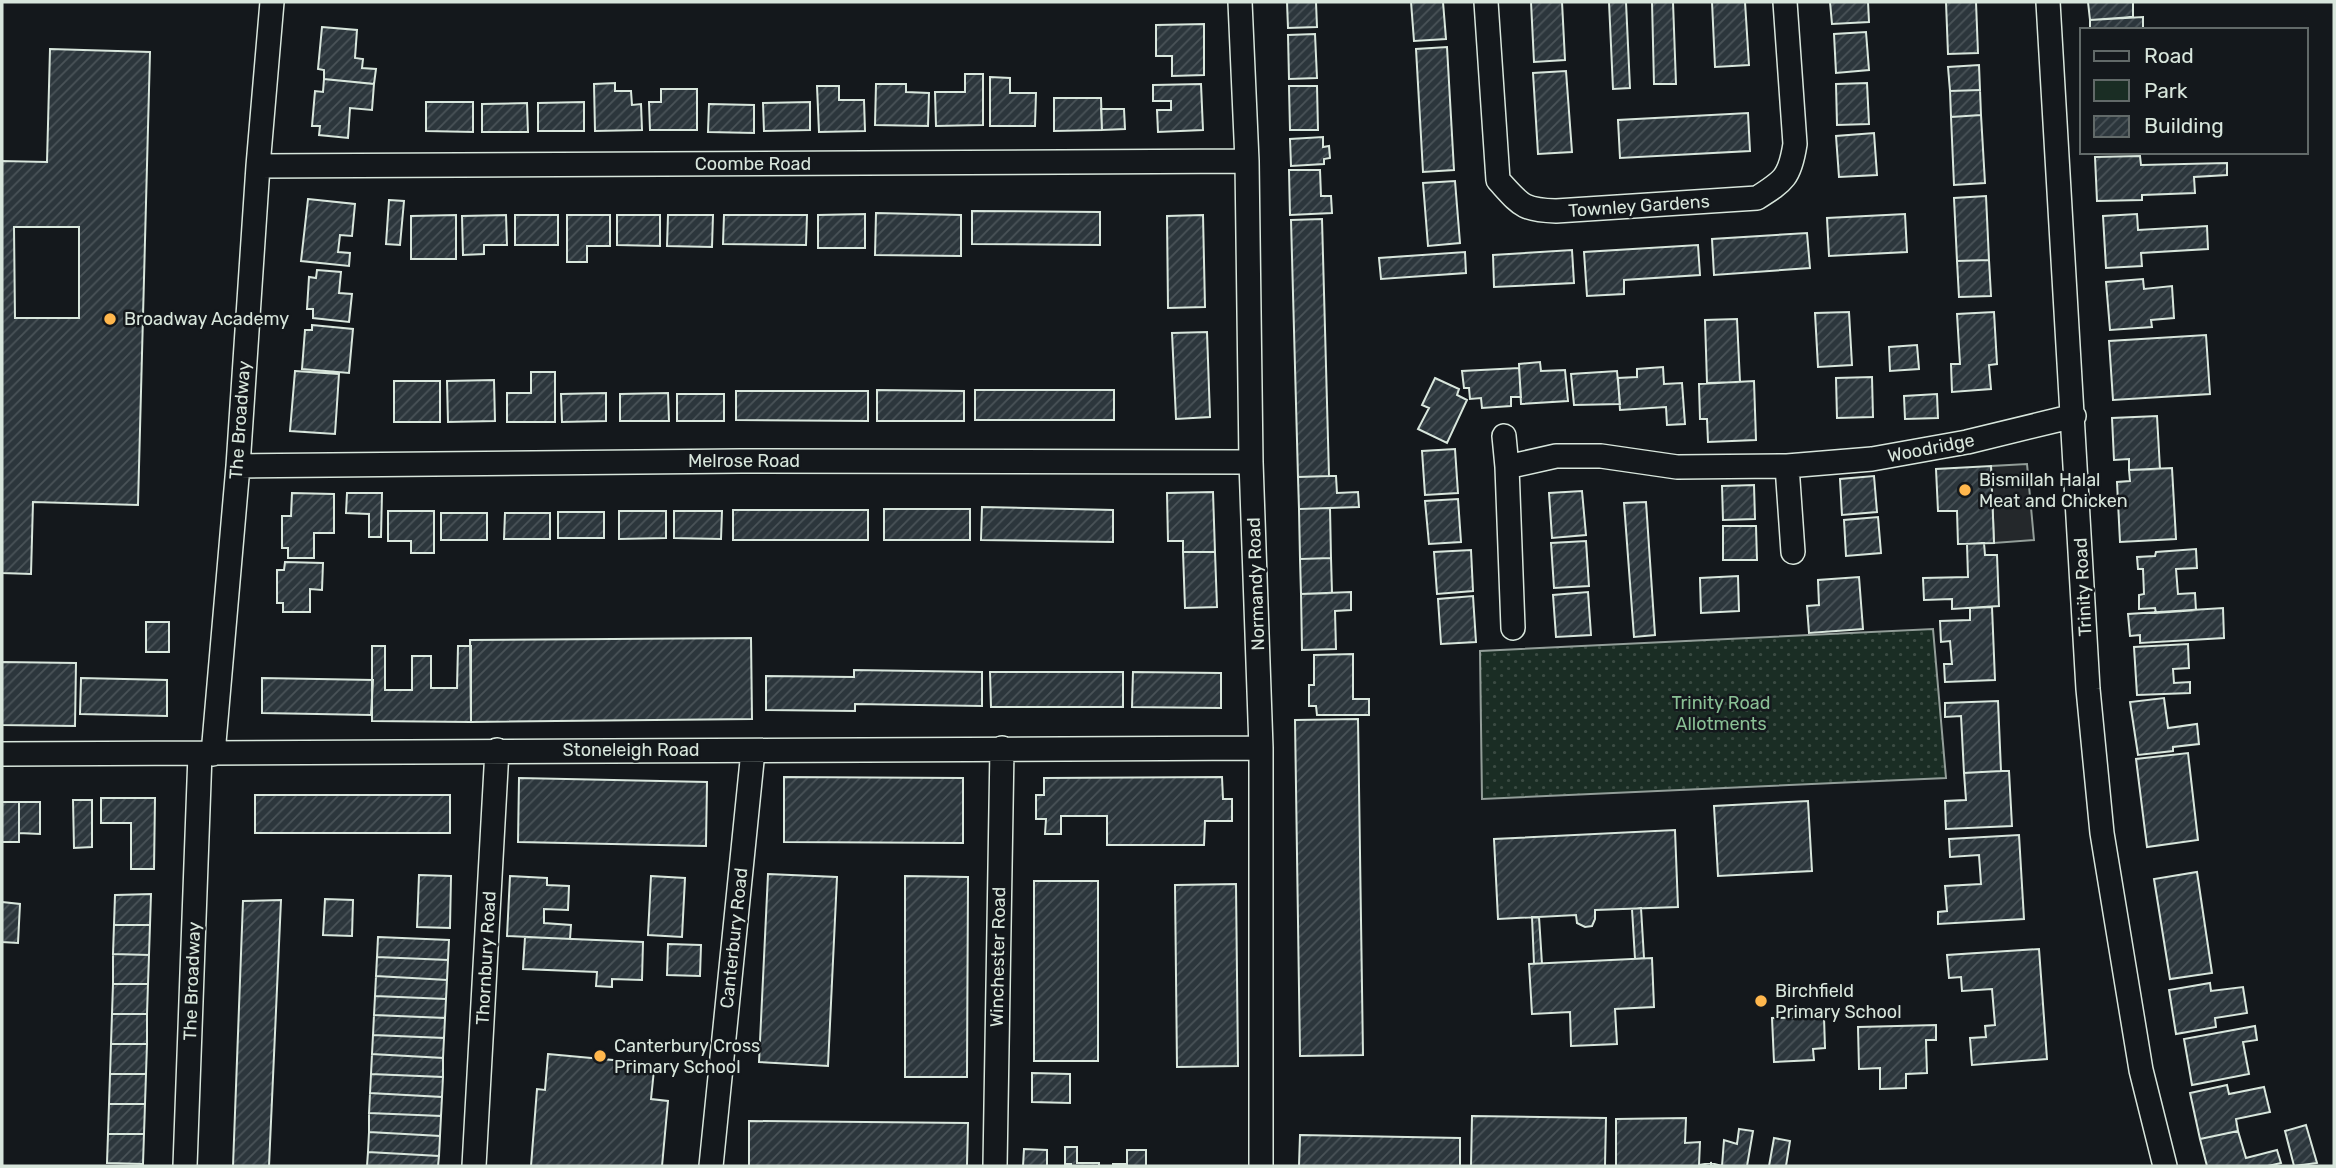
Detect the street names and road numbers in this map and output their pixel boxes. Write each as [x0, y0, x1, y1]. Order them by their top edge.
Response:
street label: Coombe Road [695, 153, 811, 175]
street label: Townley Gardens [1567, 190, 1711, 222]
street label: The Broadway [225, 360, 255, 480]
street label: Woodridge [1886, 429, 1976, 467]
street label: Melrose Road [688, 450, 800, 472]
street label: Normandy Road [1243, 517, 1269, 651]
street label: Trinity Road [2069, 537, 2097, 637]
street label: Stoneleigh Road [562, 739, 700, 761]
street label: Canterbury Road [716, 866, 752, 1010]
street label: Winchester Road [986, 887, 1010, 1027]
street label: Thornbury Road [472, 891, 500, 1025]
street label: The Broadway [179, 921, 205, 1041]

